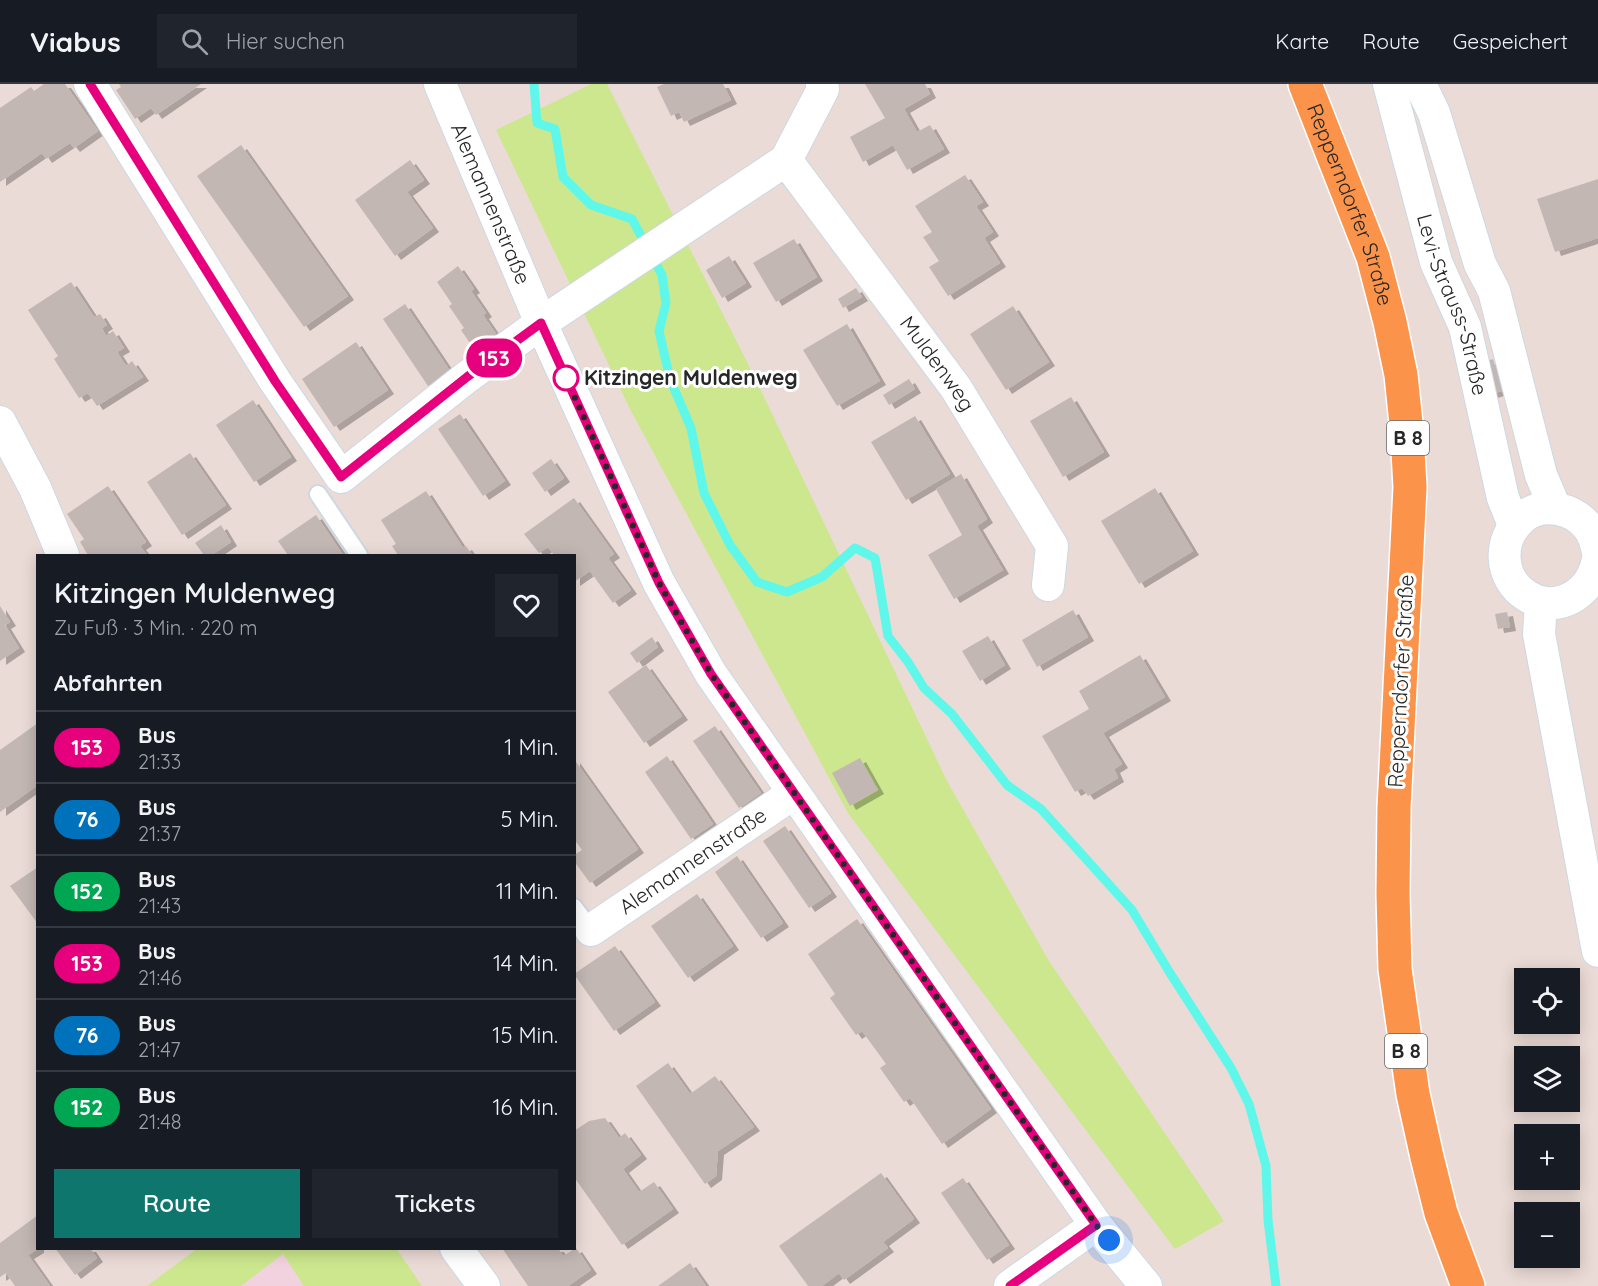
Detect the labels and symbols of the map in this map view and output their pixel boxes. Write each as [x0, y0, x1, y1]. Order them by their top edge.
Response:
street label: Repperndorfer Straße [1302, 100, 1399, 308]
street label: Alemannenstraße [446, 119, 537, 288]
street label: Levi-Strauss-Straße [1412, 211, 1494, 398]
street label: Muldenweg [895, 310, 981, 416]
line badge: 153 [460, 338, 528, 378]
place label: Kitzingen Muldenweg [584, 364, 798, 390]
marker: Kitzingen Muldenweg [553, 365, 579, 391]
road number: B 8 [1387, 421, 1429, 455]
street label: Repperndorfer Straße [1381, 574, 1419, 788]
street label: Alemannenstraße [614, 801, 771, 919]
road number: B 8 [1385, 1034, 1427, 1068]
your location [1094, 1225, 1124, 1255]

